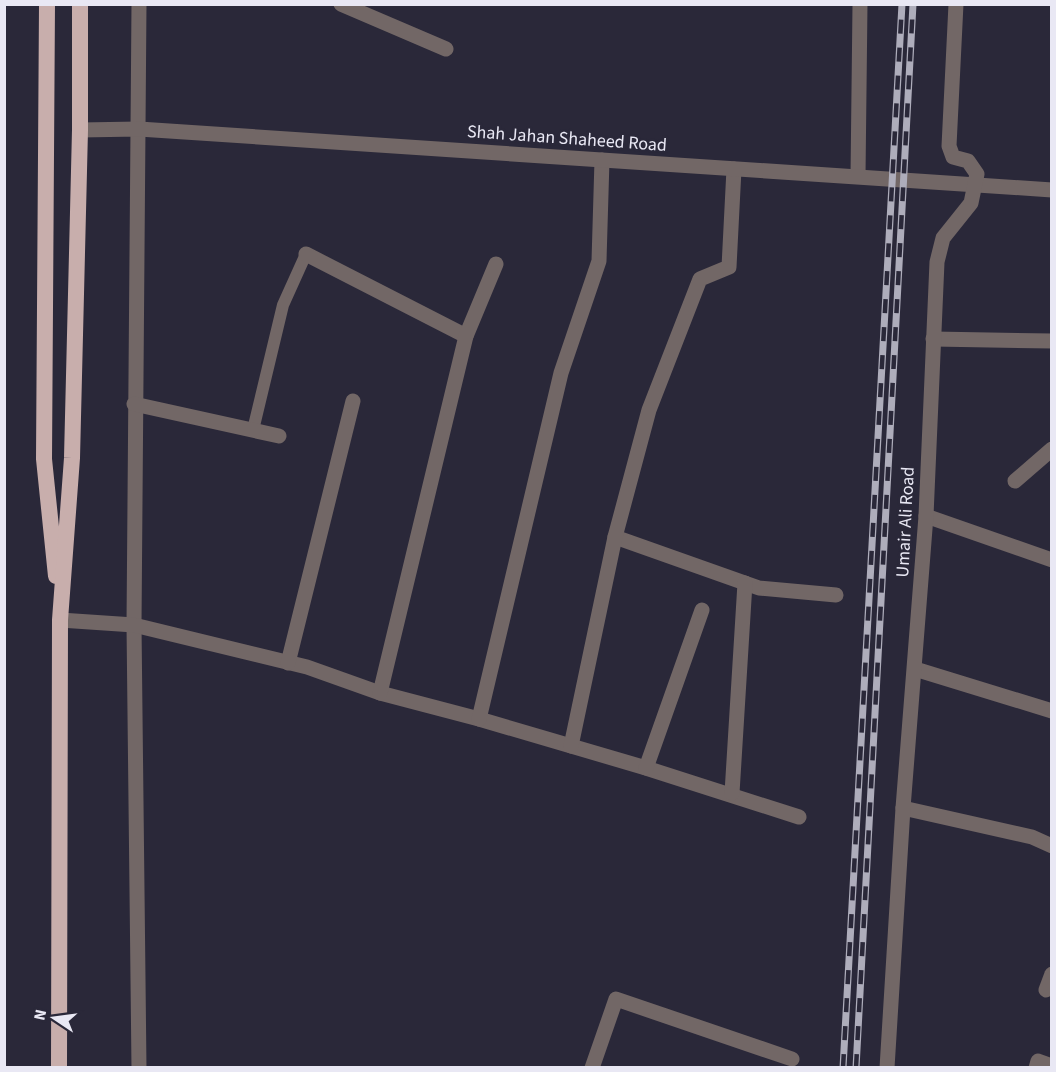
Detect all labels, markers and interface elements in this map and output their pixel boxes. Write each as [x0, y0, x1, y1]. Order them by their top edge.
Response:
street label: Shah Jahan Shaheed Road [466, 119, 668, 158]
street label: Umair Ali Road [890, 466, 921, 578]
north arrow [24, 988, 84, 1048]
text: N [28, 1007, 52, 1023]

